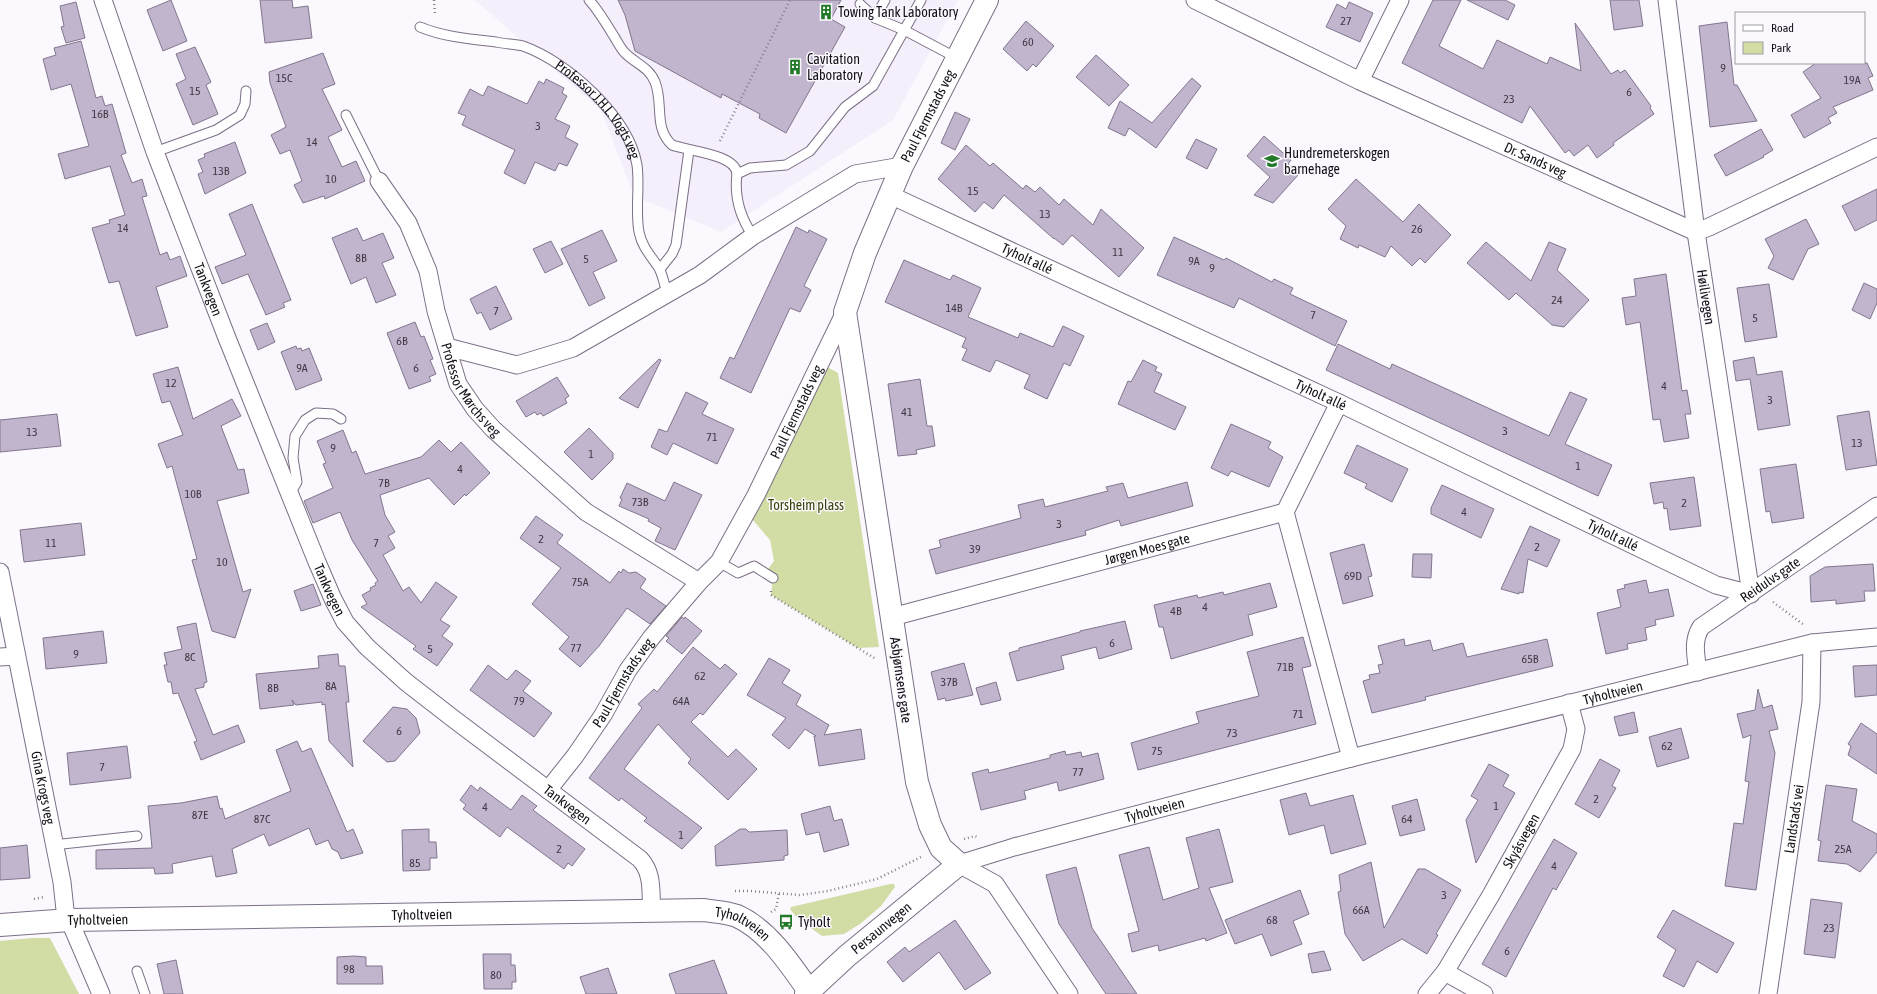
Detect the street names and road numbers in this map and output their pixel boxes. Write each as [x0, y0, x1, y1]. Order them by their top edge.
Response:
street label: Professor J.H.L. Vogts veg [552, 57, 643, 161]
street label: Paul Fjermstads veg [897, 67, 958, 165]
street label: Dr. Sands veg [1502, 139, 1569, 181]
street label: Tyholt allé [999, 240, 1055, 277]
street label: Tankvegen [191, 261, 226, 318]
street label: Høilivegen [1694, 268, 1718, 326]
street label: Professor Mørchs veg [438, 341, 504, 440]
street label: Paul Fjermstads veg [767, 362, 826, 461]
street label: Tyholt allé [1293, 376, 1349, 413]
street label: Tyholt allé [1585, 516, 1641, 554]
street label: Jørgen Moes gate [1103, 530, 1191, 568]
street label: Reidulvs gate [1737, 553, 1803, 606]
street label: Tankvegen [311, 561, 348, 619]
street label: Paul Fjermstads veg [589, 635, 656, 730]
street label: Asbjørnsens gate [887, 636, 915, 724]
street label: Tyholtveien [1581, 678, 1644, 708]
street label: Gina Krogs veg [28, 750, 58, 826]
street label: Tankvegen [540, 781, 594, 828]
street label: Landstads vei [1781, 783, 1807, 855]
street label: Tyholtveien [1123, 794, 1186, 825]
street label: Skyåsvegen [1499, 811, 1543, 871]
street label: Persaunvegen [848, 899, 914, 957]
street label: Tyholtveien [714, 904, 774, 944]
street label: Tyholtveien [391, 906, 452, 923]
street label: Tyholtveien [67, 911, 128, 928]

